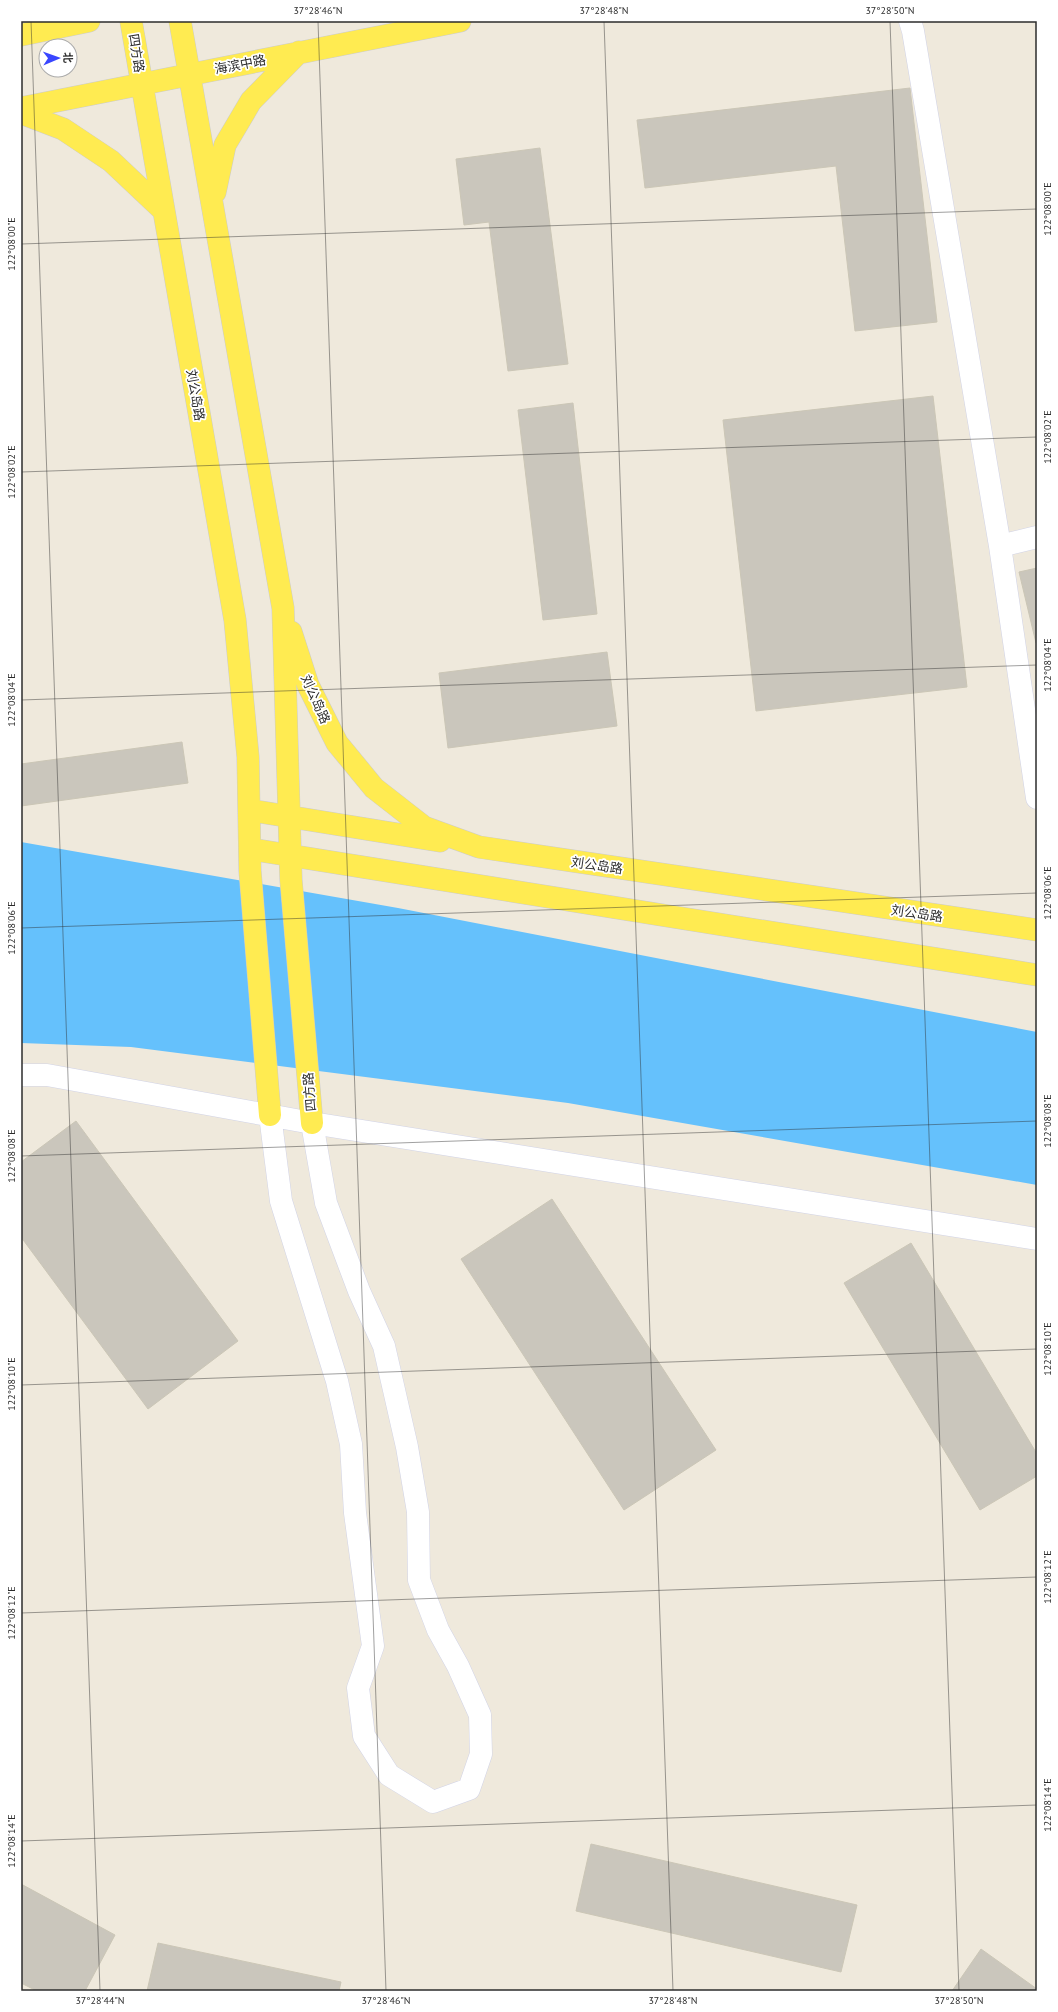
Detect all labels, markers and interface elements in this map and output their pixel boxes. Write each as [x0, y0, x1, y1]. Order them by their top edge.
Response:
text: 37°28'46"N [293, 4, 343, 17]
text: 37°28'48"N [579, 4, 629, 17]
text: 37°28'50"N [865, 4, 915, 17]
street label: 四方路 [125, 32, 148, 74]
north arrow [38, 38, 78, 78]
street label: 海滨中路 [213, 51, 267, 78]
text: 北 [61, 52, 75, 63]
text: 122°08'00"E [1041, 182, 1054, 236]
text: 122°08'00"E [5, 217, 18, 271]
street label: 刘公岛路 [183, 368, 208, 422]
text: 122°08'02"E [1041, 410, 1054, 464]
text: 122°08'02"E [5, 445, 18, 499]
text: 122°08'04"E [1041, 638, 1054, 692]
street label: 刘公岛路 [297, 672, 334, 726]
text: 122°08'04"E [5, 673, 18, 727]
street label: 刘公岛路 [570, 853, 624, 878]
text: 122°08'06"E [1041, 866, 1054, 920]
text: 122°08'06"E [5, 901, 18, 955]
street label: 刘公岛路 [890, 901, 944, 926]
street label: 四方路 [299, 1072, 320, 1112]
text: 122°08'08"E [1041, 1094, 1054, 1148]
text: 122°08'08"E [5, 1129, 18, 1183]
text: 122°08'10"E [1041, 1322, 1054, 1376]
text: 122°08'10"E [5, 1357, 18, 1411]
text: 122°08'12"E [1041, 1550, 1054, 1604]
text: 122°08'12"E [5, 1586, 18, 1640]
text: 122°08'14"E [1041, 1778, 1054, 1832]
text: 122°08'14"E [5, 1814, 18, 1868]
text: 37°28'44"N [75, 1994, 125, 2007]
text: 37°28'46"N [361, 1994, 411, 2007]
text: 37°28'48"N [648, 1994, 698, 2007]
text: 37°28'50"N [934, 1994, 984, 2007]

